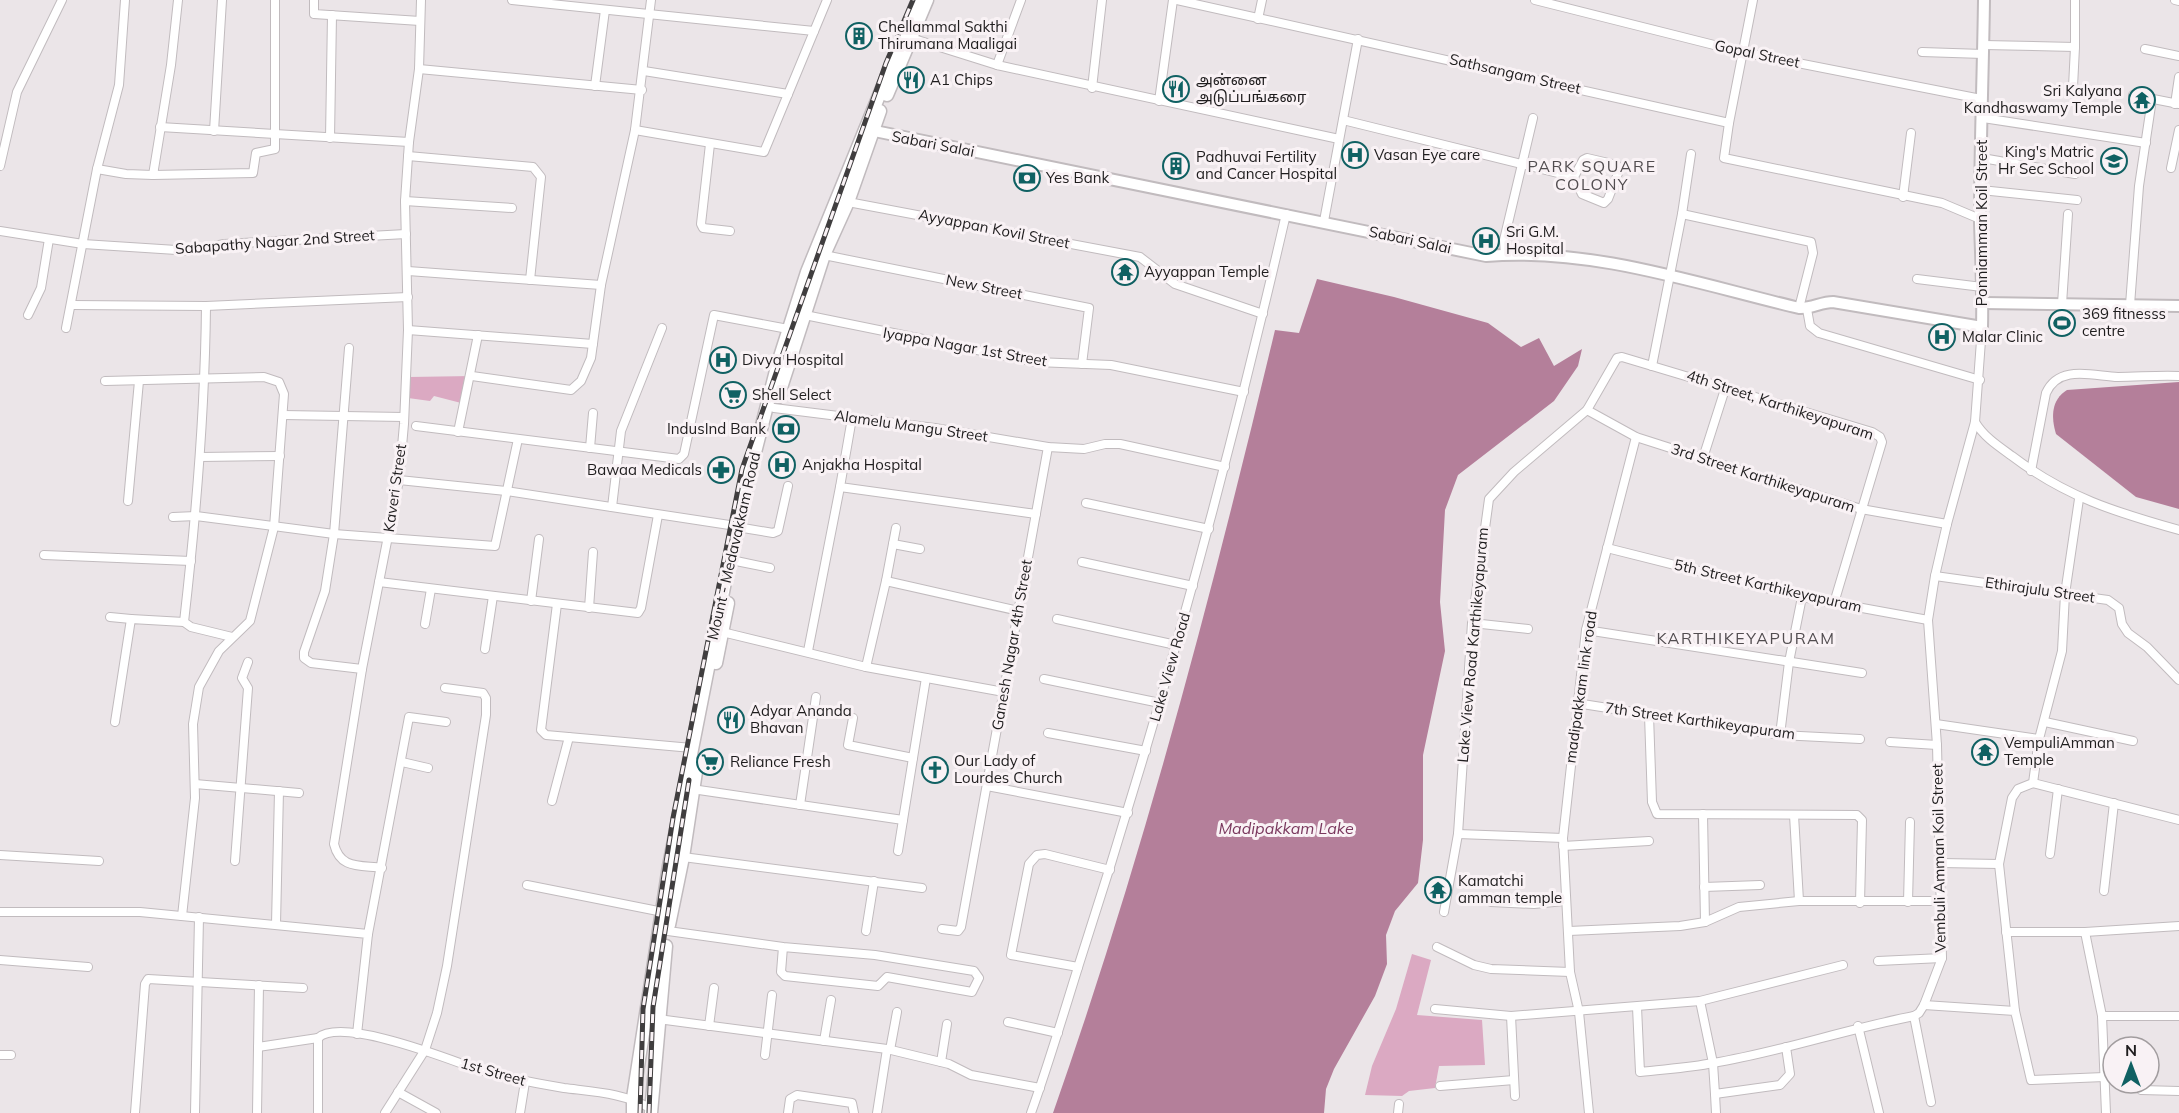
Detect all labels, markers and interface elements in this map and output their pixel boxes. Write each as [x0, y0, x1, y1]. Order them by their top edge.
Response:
place label: Chellammal Sakthi Thirumana Maaligai [878, 17, 1017, 53]
building icon: Chellammal Sakthi Thirumana Maaligai [844, 21, 874, 51]
street label: Gopal Street [1713, 35, 1801, 72]
street label: Sathsangam Street [1448, 49, 1583, 98]
restaurant icon: A1 Chips [896, 65, 926, 95]
place label: A1 Chips [930, 70, 993, 89]
place label: அன்னை அடுப்பங்கரை [1196, 70, 1307, 107]
restaurant icon: அன்னை அடுப்பங்கரை [1161, 74, 1191, 104]
place label: Sri Kalyana Kandhaswamy Temple [1964, 81, 2122, 117]
temple icon: Sri Kalyana Kandhaswamy Temple [2127, 85, 2157, 115]
street label: Sabari Salai [890, 126, 976, 161]
hospital icon: Vasan Eye care [1340, 140, 1370, 170]
street label: Ponniamman Koil Street [1972, 140, 1991, 306]
place label: King's Matric Hr Sec School [1998, 142, 2094, 178]
place label: Vasan Eye care [1374, 145, 1480, 164]
school or university icon: King's Matric Hr Sec School [2099, 146, 2129, 176]
place label: Padhuvai Fertility and Cancer Hospital [1196, 147, 1337, 183]
building icon: Padhuvai Fertility and Cancer Hospital [1161, 151, 1191, 181]
district label: PARK SQUARE COLONY [1527, 156, 1657, 194]
bank icon: Yes Bank [1012, 163, 1042, 193]
place label: Yes Bank [1045, 168, 1109, 187]
street label: Ayyappan Kovil Street [917, 205, 1071, 252]
street label: Sabari Salai [1367, 222, 1453, 258]
place label: Sri G.M. Hospital [1506, 222, 1564, 258]
street label: Sabapathy Nagar 2nd Street [175, 225, 375, 258]
hospital icon: Sri G.M. Hospital [1471, 226, 1501, 256]
temple icon: Ayyappan Temple [1110, 257, 1140, 287]
place label: Ayyappan Temple [1144, 262, 1269, 281]
street label: New Street [944, 270, 1024, 303]
place label: 369 fitnesss centre [2082, 304, 2166, 340]
sports icon: 369 fitnesss centre [2047, 308, 2077, 338]
hospital icon: Malar Clinic [1927, 322, 1957, 352]
street label: Iyappa Nagar 1st Street [882, 323, 1049, 370]
place label: Malar Clinic [1962, 327, 2043, 346]
hospital icon: Divya Hospital [708, 345, 738, 375]
place label: Divya Hospital [742, 350, 844, 369]
street label: 4th Street, Karthikeyapuram [1684, 365, 1876, 444]
supermarket icon: Shell Select [718, 380, 748, 410]
place label: Shell Select [752, 385, 831, 404]
street label: Alamelu Mangu Street [833, 405, 989, 446]
bank icon: IndusInd Bank [771, 414, 801, 444]
place label: IndusInd Bank [667, 419, 766, 438]
street label: 3rd Street Karthikeyapuram [1669, 439, 1858, 516]
street label: Kaveri Street [379, 443, 410, 533]
street label: Mount - Medavakkam Road [703, 450, 764, 642]
hospital icon: Anjakha Hospital [767, 450, 797, 480]
pharmacy icon: Bawaa Medicals [706, 455, 736, 485]
place label: Anjakha Hospital [802, 455, 922, 474]
place label: Bawaa Medicals [587, 460, 702, 479]
street label: Lake View Road Karthikeyapuram [1453, 527, 1492, 763]
street label: 5th Street Karthikeyapuram [1672, 555, 1864, 616]
street label: Ganesh Nagar 4th Street [987, 558, 1036, 732]
street label: Ethirajulu Street [1984, 572, 2096, 607]
street label: Lake View Road [1145, 610, 1194, 724]
street label: madipakkam link road [1560, 610, 1601, 764]
district label: KARTHIKEYAPURAM [1656, 628, 1836, 648]
street label: 7th Street Karthikeyapuram [1604, 698, 1796, 743]
place label: Adyar Ananda Bhavan [750, 701, 852, 737]
restaurant icon: Adyar Ananda Bhavan [716, 705, 746, 735]
place label: VempuliAmman Temple [2004, 733, 2115, 769]
temple icon: VempuliAmman Temple [1970, 737, 2000, 767]
supermarket icon: Reliance Fresh [695, 747, 725, 777]
place label: Our Lady of Lourdes Church [954, 751, 1062, 787]
place label: Reliance Fresh [730, 752, 831, 771]
church icon: Our Lady of Lourdes Church [920, 755, 950, 785]
street label: Vembuli Amman Koil Street [1927, 763, 1950, 953]
water label: Madipakkam Lake [1218, 818, 1354, 838]
place label: Kamatchi amman temple [1458, 871, 1562, 907]
temple icon: Kamatchi amman temple [1423, 875, 1453, 905]
north arrow [2101, 1035, 2161, 1095]
text: N [2125, 1040, 2137, 1060]
street label: 1st Street [458, 1053, 528, 1090]

